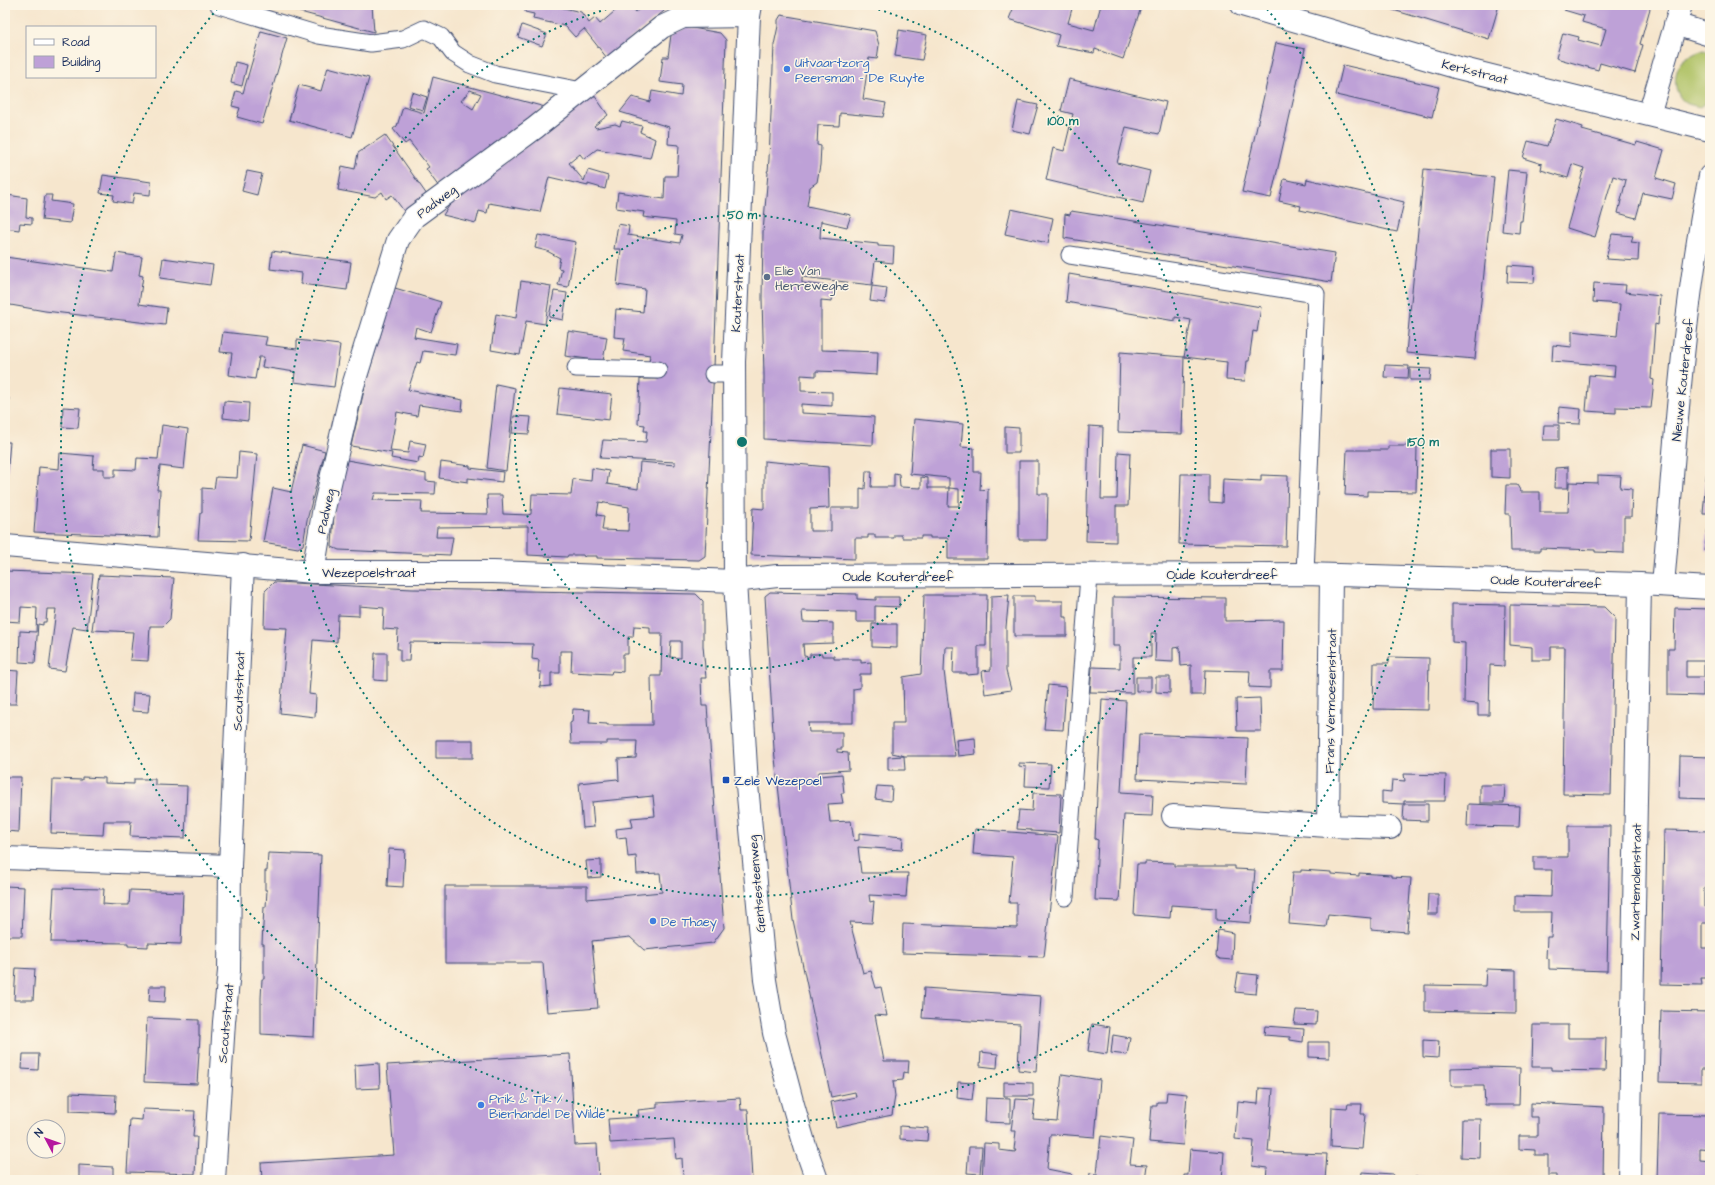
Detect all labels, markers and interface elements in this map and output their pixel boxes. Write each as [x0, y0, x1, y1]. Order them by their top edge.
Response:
legend [26, 26, 156, 78]
text: Road [62, 34, 90, 51]
text: Building [62, 54, 100, 72]
place label: Uitvaartzorg Peersman - De Ruyte [795, 54, 925, 88]
street label: Kerkstraat [1440, 55, 1510, 89]
marker: Uitvaartzorg Peersman - De Ruyte [782, 64, 792, 74]
text: 100 m [1048, 113, 1079, 130]
street label: Padweg [413, 181, 461, 224]
text: 50 m [727, 207, 758, 224]
street label: Kouterstraat [727, 253, 749, 333]
place label: Elie Van Herreweghe [775, 262, 849, 296]
marker: Elie Van Herreweghe [762, 272, 772, 282]
street label: Nieuwe Kouterdreef [1668, 318, 1698, 442]
text: 150 m [1407, 434, 1440, 451]
centre of rings [735, 435, 749, 449]
street label: Padweg [312, 487, 341, 536]
street label: Wezepoelstraat [322, 564, 417, 582]
street label: Oude Kouterdreef [1166, 566, 1278, 584]
street label: Oude Kouterdreef [842, 568, 954, 586]
street label: Oude Kouterdreef [1490, 571, 1602, 593]
street label: Frans Vermoesenstraat [1321, 627, 1341, 774]
street label: Scoutsstraat [229, 650, 249, 731]
place label: Zele Wezepoel [734, 772, 822, 790]
marker: Zele Wezepoel [721, 775, 731, 785]
street label: Zwartemolenstraat [1626, 823, 1646, 941]
street label: Gentsesteenweg [744, 834, 771, 933]
place label: De Thaey [661, 913, 717, 932]
marker: De Thaey [648, 916, 658, 926]
street label: Scoutsstraat [214, 982, 239, 1064]
place label: Prik & Tik / Bierhandel De Wilde [489, 1090, 606, 1123]
marker: Prik & Tik / Bierhandel De Wilde [476, 1100, 486, 1110]
north arrow [26, 1119, 66, 1159]
text: N [31, 1125, 47, 1140]

